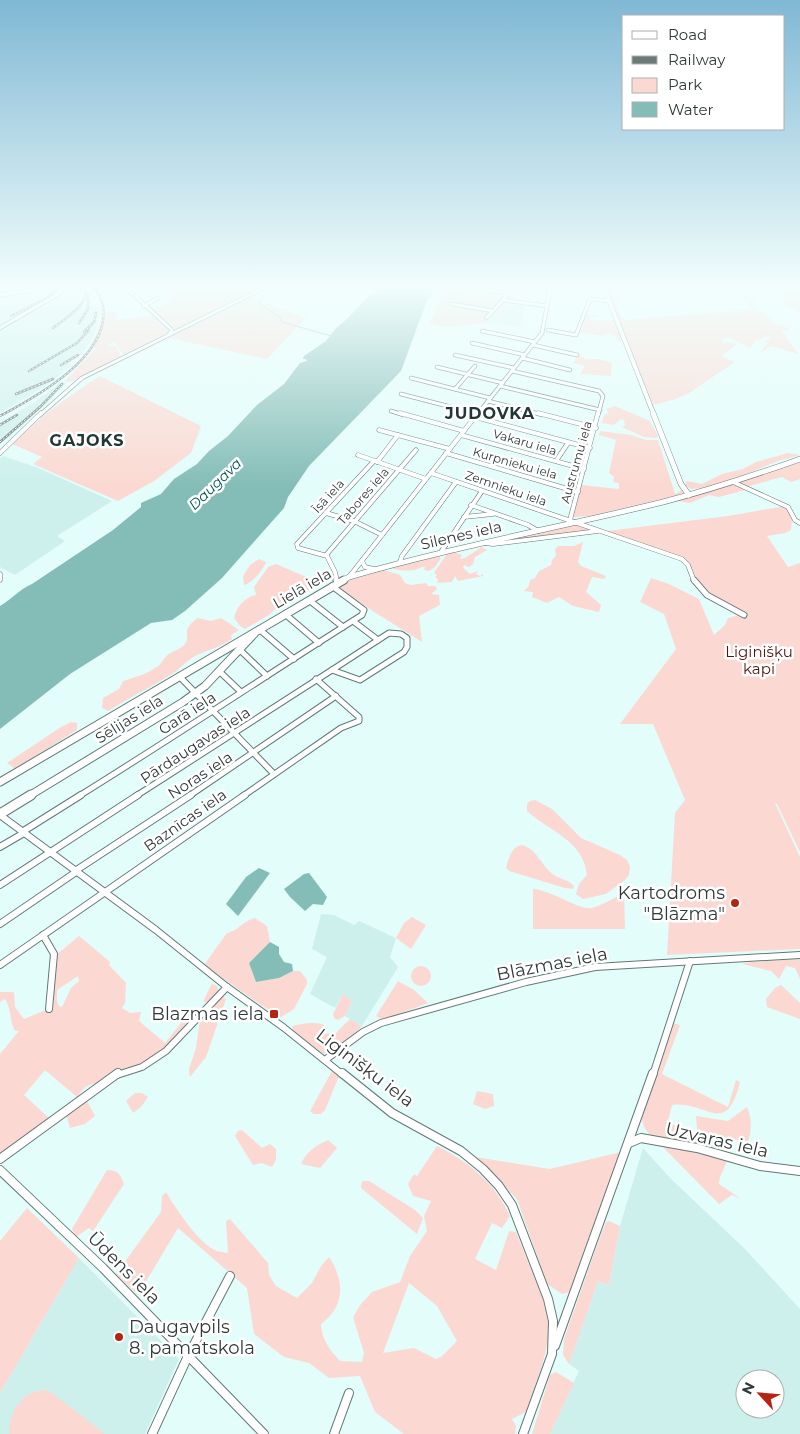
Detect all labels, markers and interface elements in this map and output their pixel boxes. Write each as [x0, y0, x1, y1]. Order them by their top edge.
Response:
legend [622, 15, 785, 130]
text: Road [668, 25, 707, 44]
text: Railway [668, 50, 726, 69]
text: Park [668, 75, 702, 94]
text: Water [668, 100, 714, 119]
district label: JUDOVKA [444, 404, 535, 423]
street label: Austrumu iela [557, 419, 595, 505]
street label: Vakaru iela [491, 426, 559, 458]
district label: GAJOKS [50, 431, 124, 450]
street label: Kurpnieku iela [471, 444, 559, 482]
water label: Daugava [185, 454, 245, 514]
street label: Tabores iela [334, 464, 392, 528]
street label: Zemnieku iela [463, 467, 549, 509]
street label: Īsā iela [309, 476, 347, 516]
street label: Silenes iela [419, 516, 503, 554]
street label: Lielā iela [269, 564, 335, 612]
park label: Liginišķu kapi [725, 642, 793, 678]
street label: Garā iela [155, 687, 219, 739]
street label: Sēlijas iela [92, 691, 166, 747]
street label: Pārdaugavas iela [136, 702, 254, 788]
street label: Noras iela [164, 747, 236, 803]
street label: Baznīcas iela [140, 785, 230, 855]
place label: Kartodroms "Blāzma" [618, 882, 725, 925]
marker: Kartodroms "Blāzma" [729, 897, 741, 909]
street label: Blāzmas iela [495, 942, 609, 986]
place label: Blazmas iela [151, 1003, 264, 1025]
marker: Blazmas iela [268, 1008, 280, 1020]
street label: Liginišķu iela [311, 1024, 418, 1113]
street label: Uzvaras iela [663, 1117, 771, 1163]
street label: Ūdens iela [83, 1227, 165, 1309]
place label: Daugavpils 8. pamatskola [129, 1316, 255, 1359]
marker: Daugavpils 8. pamatskola [113, 1331, 125, 1343]
north arrow [735, 1369, 785, 1419]
text: N [738, 1379, 759, 1397]

